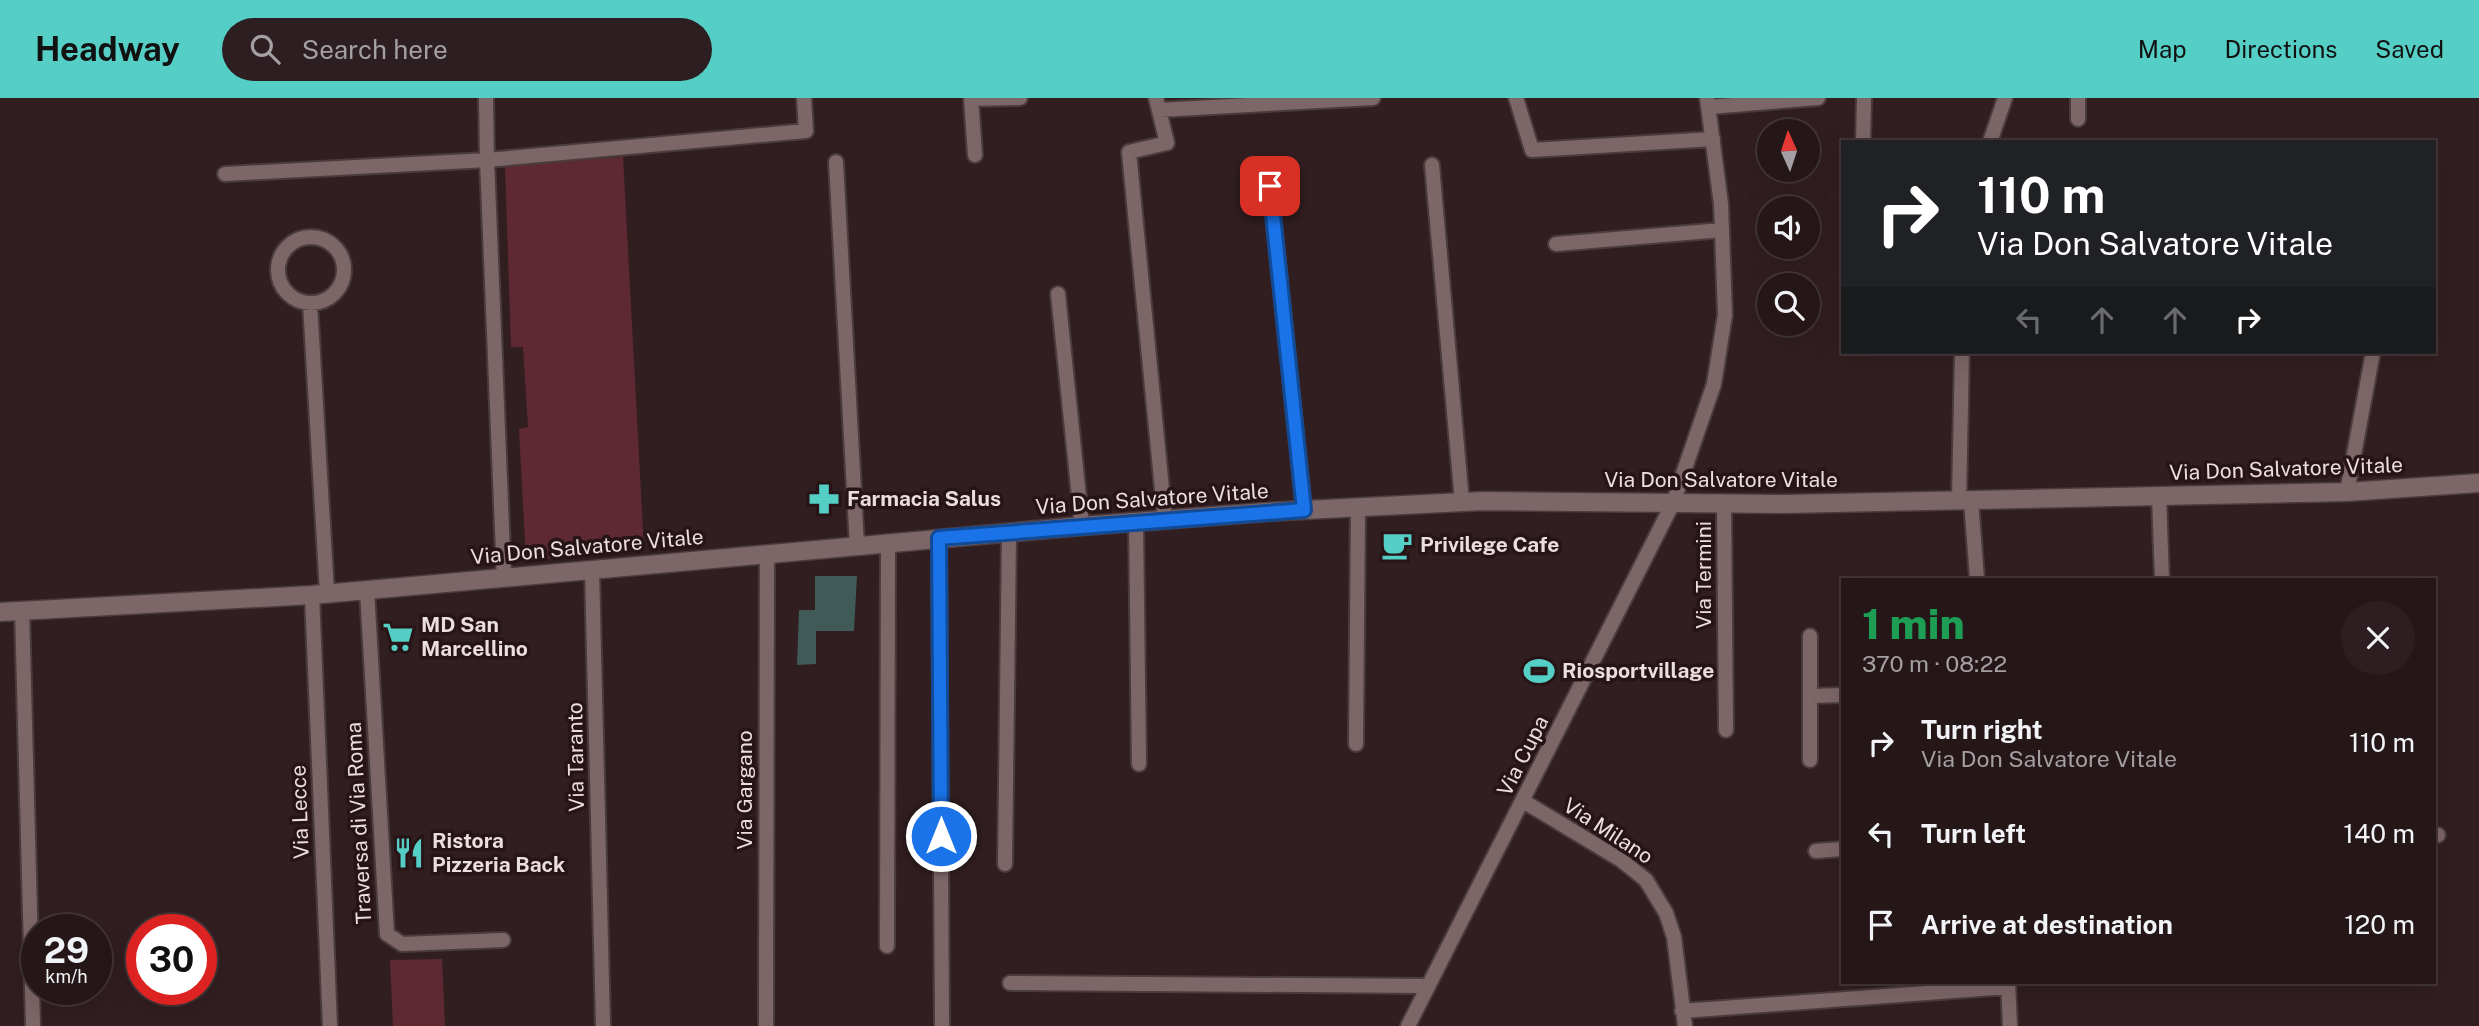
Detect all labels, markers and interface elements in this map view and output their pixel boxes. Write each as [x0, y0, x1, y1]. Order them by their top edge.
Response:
search box [222, 18, 712, 81]
text: Headway [35, 30, 180, 68]
icon: search [246, 30, 284, 68]
text: Search here [302, 34, 448, 65]
text: Map [2138, 35, 2187, 63]
text: Directions [2225, 35, 2337, 63]
text: Saved [2375, 35, 2444, 63]
north arrow [1757, 119, 1820, 182]
map controls [1757, 119, 1820, 336]
pin [1240, 156, 1300, 216]
text: 110 m [1977, 166, 2105, 224]
icon: arrive [1251, 167, 1289, 205]
icon: right [1862, 168, 1953, 259]
button: sound [1757, 196, 1820, 259]
text: Via Don Salvatore Vitale [1977, 225, 2333, 262]
button: search [1757, 273, 1820, 336]
icon: left [2010, 301, 2048, 339]
icon: ahead [2083, 301, 2121, 339]
icon: ahead [2156, 301, 2194, 339]
icon: right [2229, 301, 2267, 339]
street label: Via Don Salvatore Vitale [2169, 452, 2403, 485]
street label: Via Don Salvatore Vitale [1604, 467, 1838, 492]
street label: Via Don Salvatore Vitale [1035, 478, 1269, 519]
pharmacy icon: Farmacia Salus [807, 482, 841, 516]
place label: Farmacia Salus [847, 486, 1001, 511]
street label: Via Termini [1691, 521, 1716, 629]
street label: Via Don Salvatore Vitale [469, 524, 704, 569]
cafe icon: Privilege Cafe [1380, 528, 1414, 562]
place label: Privilege Cafe [1420, 532, 1559, 557]
text: 1 min [1862, 599, 1965, 648]
button: close [2341, 601, 2415, 675]
place label: MD San Marcellino [421, 612, 528, 661]
supermarket icon: MD San Marcellino [381, 620, 415, 654]
text: 370 m · 08:22 [1862, 650, 2007, 677]
sports icon: Riosportvillage [1522, 654, 1556, 688]
place label: Riosportvillage [1562, 658, 1714, 683]
street label: Via Taranto [562, 702, 589, 812]
street label: Via Cupa [1492, 711, 1553, 800]
text: Turn right [1921, 714, 2043, 745]
street label: Traversa di Via Roma [341, 721, 376, 925]
icon: right [1862, 724, 1900, 762]
text: 110 m [2349, 727, 2415, 758]
street label: Via Gargano [732, 730, 757, 850]
text: Via Don Salvatore Vitale [1921, 745, 2177, 772]
street label: Via Lecce [285, 764, 314, 860]
street label: Via Milano [1559, 792, 1658, 869]
position arrow [904, 799, 978, 873]
icon: left [1862, 815, 1900, 853]
text: Turn left [1921, 818, 2026, 849]
text: 140 m [2343, 818, 2415, 849]
place label: Ristora Pizzeria Back [432, 828, 565, 877]
restaurant icon: Ristora Pizzeria Back [392, 836, 426, 870]
icon: arrive [1862, 906, 1900, 944]
text: Arrive at destination [1921, 909, 2173, 940]
text: 120 m [2344, 909, 2415, 940]
speed limit sign: 30 [126, 914, 217, 1005]
text: 29 [44, 930, 89, 971]
text: km/h [45, 966, 88, 987]

